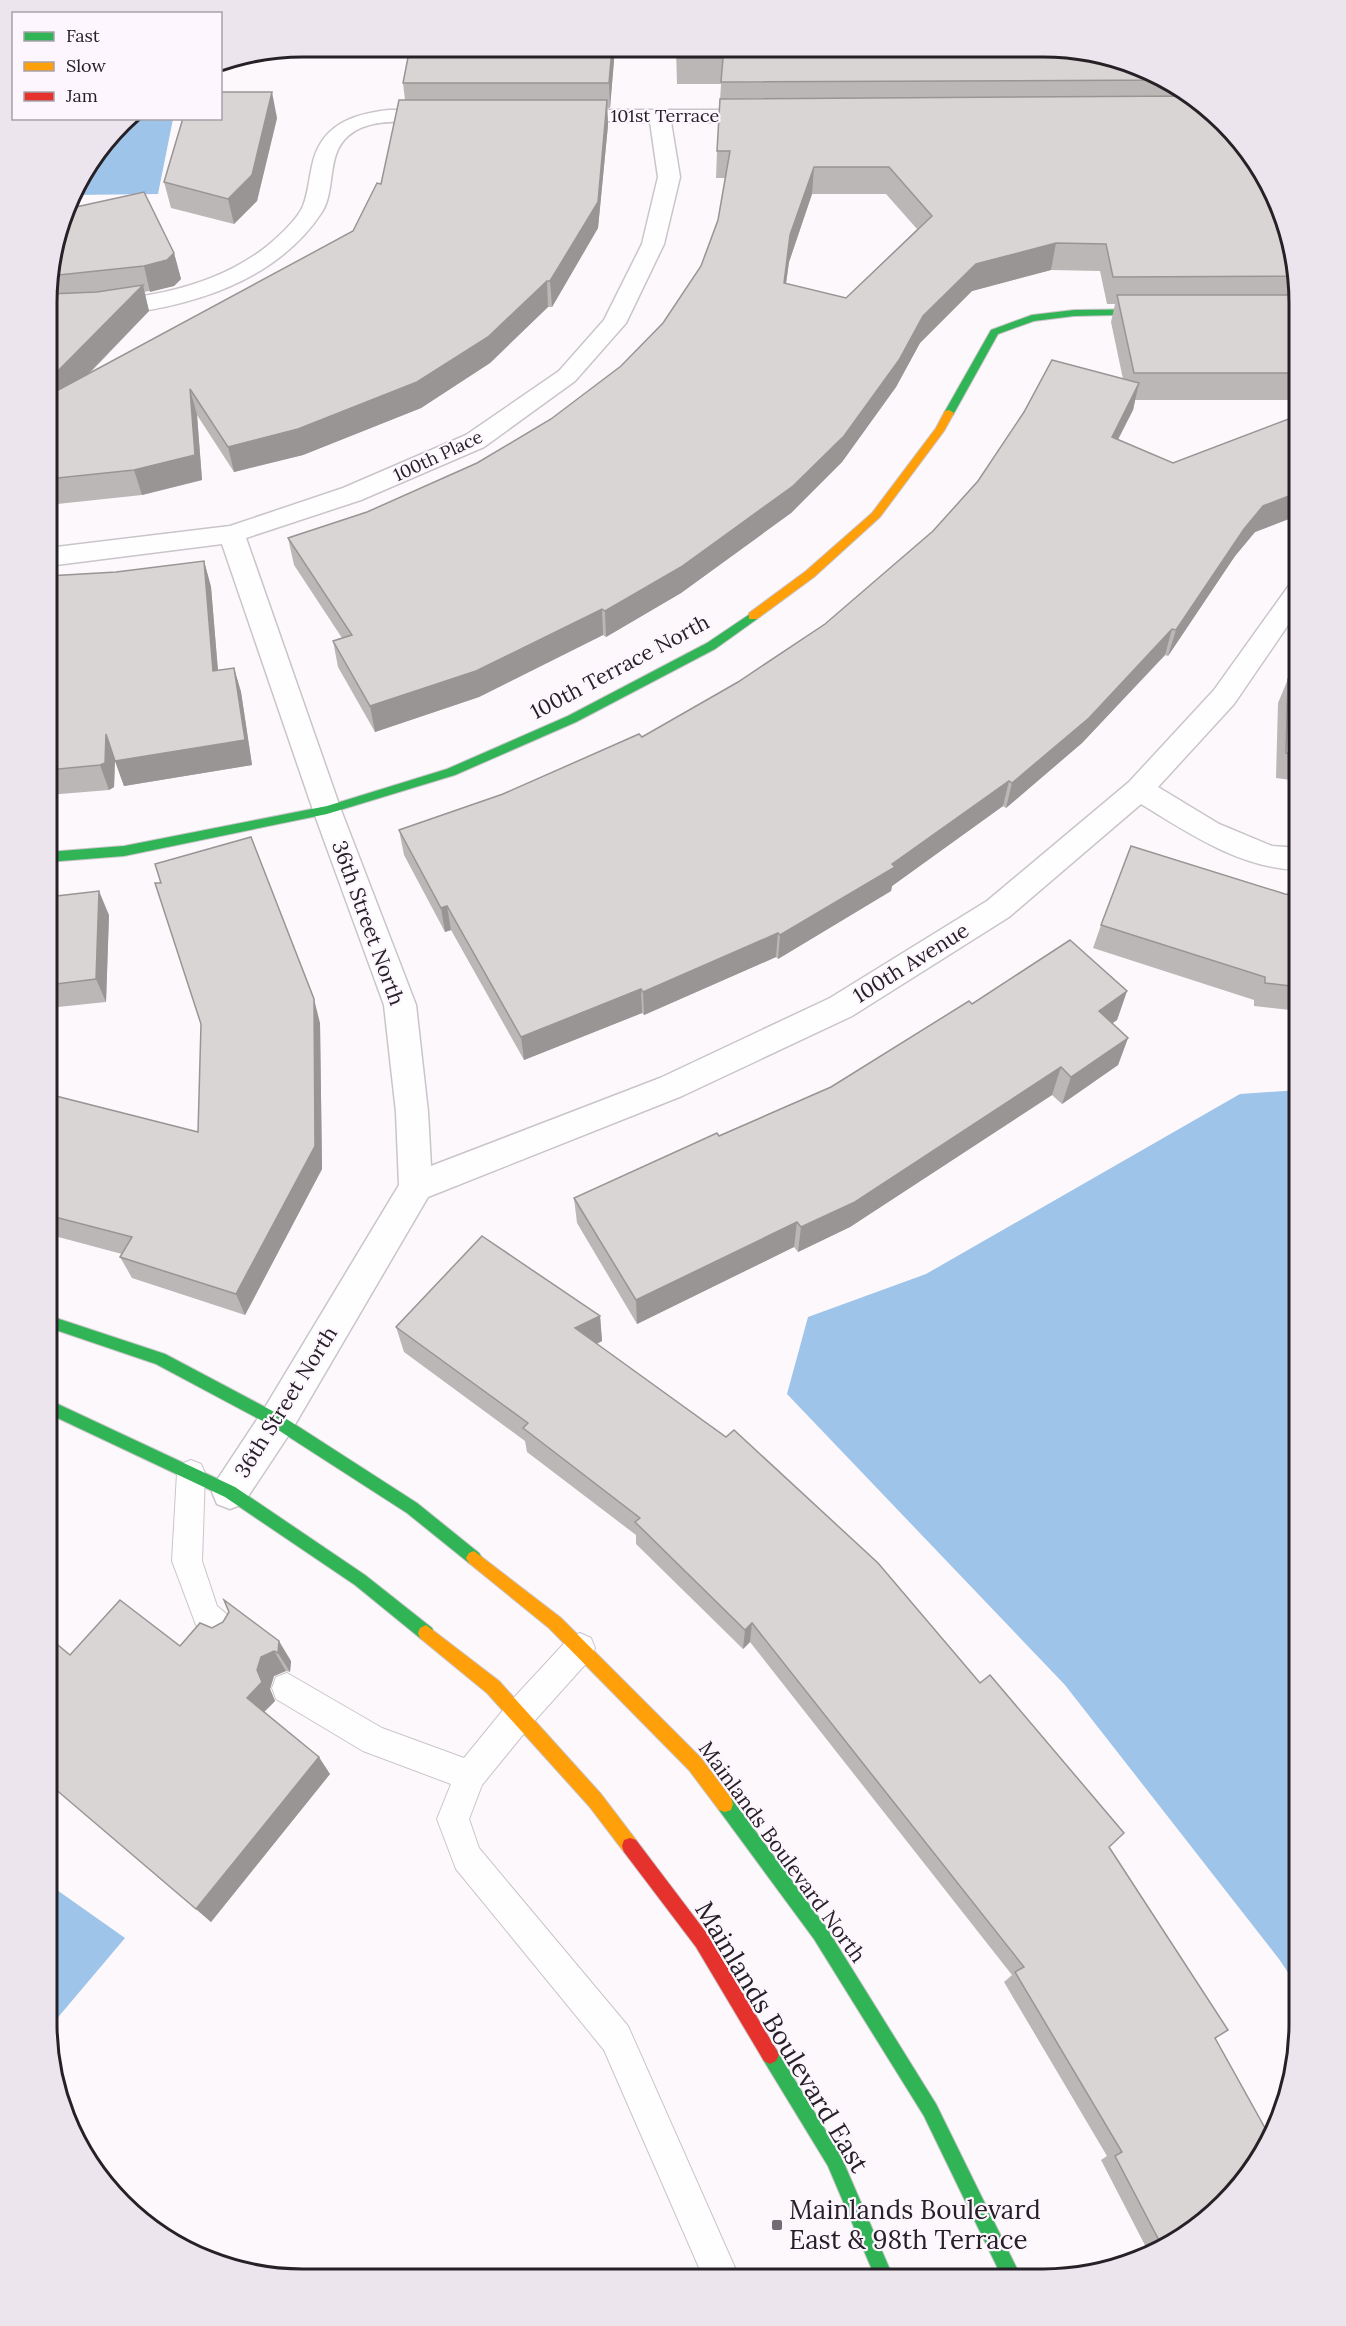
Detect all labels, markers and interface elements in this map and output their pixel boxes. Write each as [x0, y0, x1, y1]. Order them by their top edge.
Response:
legend [12, 12, 222, 120]
text: Fast [66, 24, 100, 47]
text: Slow [66, 54, 106, 77]
text: Jam [65, 84, 98, 107]
street label: 101st Terrace [611, 104, 720, 127]
street label: 100th Place [390, 425, 486, 486]
street label: 100th Terrace North [526, 608, 714, 725]
street label: 36th Street North [326, 837, 411, 1009]
street label: 100th Avenue [848, 916, 974, 1009]
street label: 36th Street North [228, 1321, 343, 1482]
street label: Mainlands Boulevard North [693, 1736, 872, 1968]
street label: Mainlands Boulevard East [688, 1895, 877, 2178]
place label: Mainlands Boulevard East & 98th Terrace [789, 2193, 1041, 2256]
marker: Mainlands Boulevard East & 98th Terrace [770, 2218, 784, 2232]

